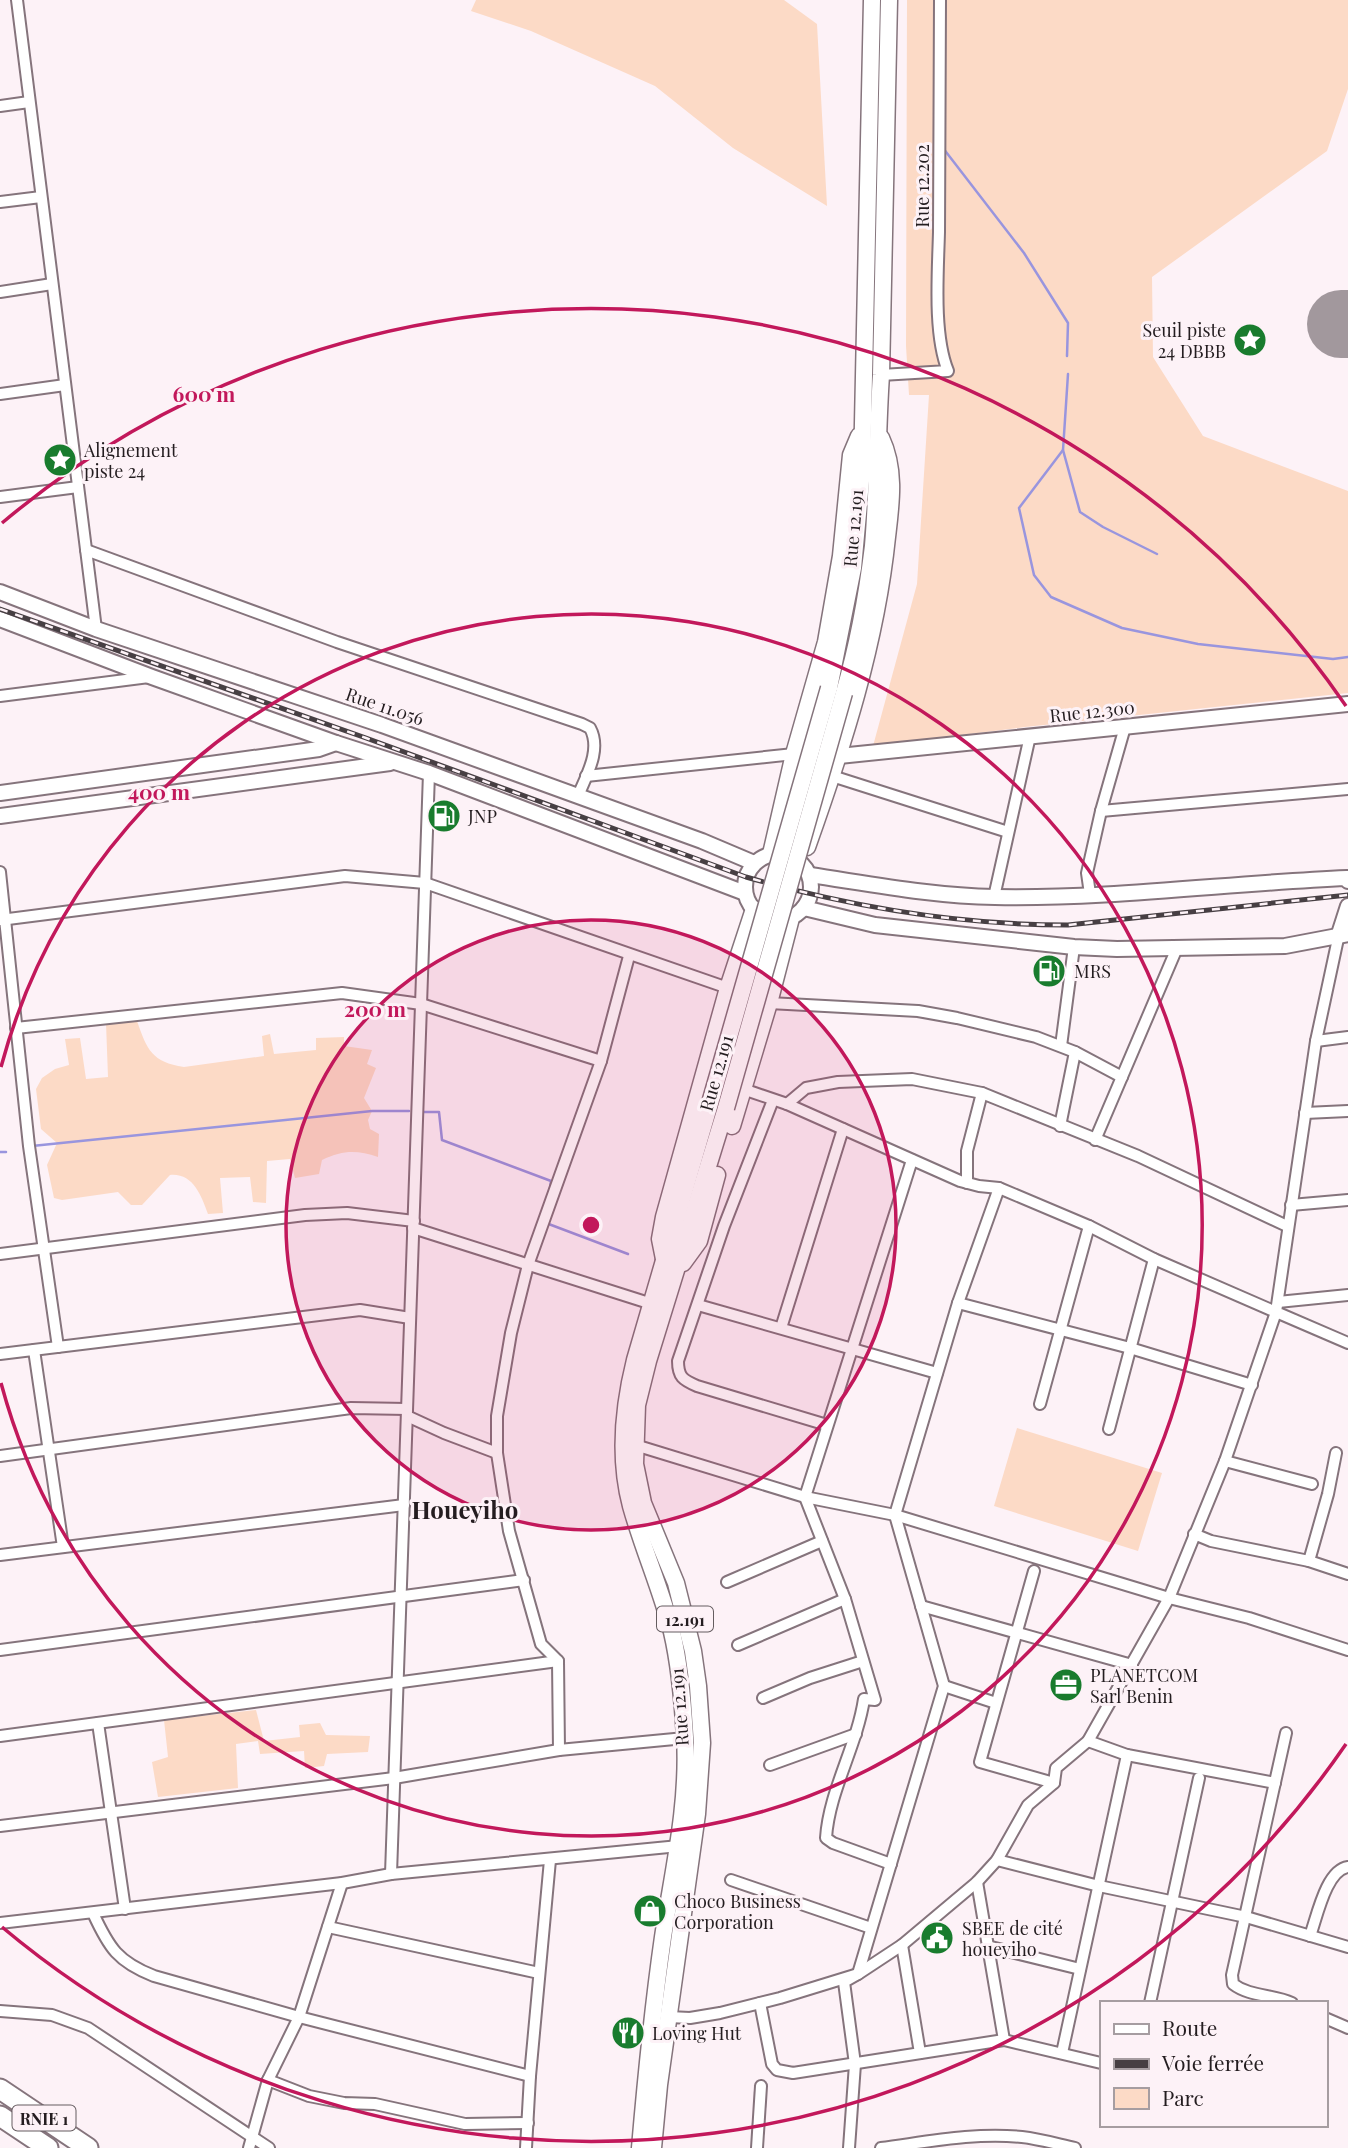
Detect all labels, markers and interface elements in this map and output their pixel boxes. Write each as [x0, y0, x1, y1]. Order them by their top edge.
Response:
street label: Rue 12.202 [910, 144, 934, 228]
place label: Seuil piste 24 DBBB [1143, 318, 1226, 363]
place icon: Seuil piste 24 DBBB [1231, 321, 1269, 359]
text: 600 m [173, 379, 235, 407]
place label: Alignement piste 24 [83, 438, 178, 483]
place icon: Alignement piste 24 [41, 441, 79, 479]
street label: Rue 12.191 [838, 488, 868, 568]
street label: Rue 11.056 [343, 681, 427, 731]
street label: Rue 12.300 [1048, 695, 1136, 727]
text: 400 m [128, 777, 190, 805]
fuel station icon: JNP [425, 797, 463, 835]
place label: JNP [467, 804, 498, 828]
fuel station icon: MRS [1030, 952, 1068, 990]
place label: MRS [1074, 959, 1111, 983]
text: 200 m [344, 994, 406, 1022]
street label: Rue 12.191 [694, 1032, 738, 1114]
centre of rings [579, 1213, 603, 1237]
district label: Houeyiho [412, 1493, 518, 1525]
road number: 12.191 [657, 1606, 713, 1632]
place label: PLANETCOM Sarl Benin [1090, 1663, 1198, 1708]
office icon: PLANETCOM Sarl Benin [1047, 1666, 1085, 1704]
street label: Rue 12.191 [664, 1667, 694, 1747]
place label: Choco Business Corporation [674, 1889, 801, 1934]
shop icon: Choco Business Corporation [631, 1892, 669, 1930]
place label: SBEE de cité houeyiho [962, 1916, 1063, 1961]
public building icon: SBEE de cité houeyiho [918, 1919, 956, 1957]
legend [1100, 2001, 1327, 2127]
text: Route [1162, 2013, 1217, 2041]
restaurant icon: Loving Hut [609, 2014, 647, 2052]
place label: Loving Hut [652, 2021, 742, 2045]
text: Voie ferrée [1161, 2048, 1264, 2076]
text: Parc [1162, 2083, 1204, 2111]
road number: RNIE 1 [12, 2106, 76, 2130]

